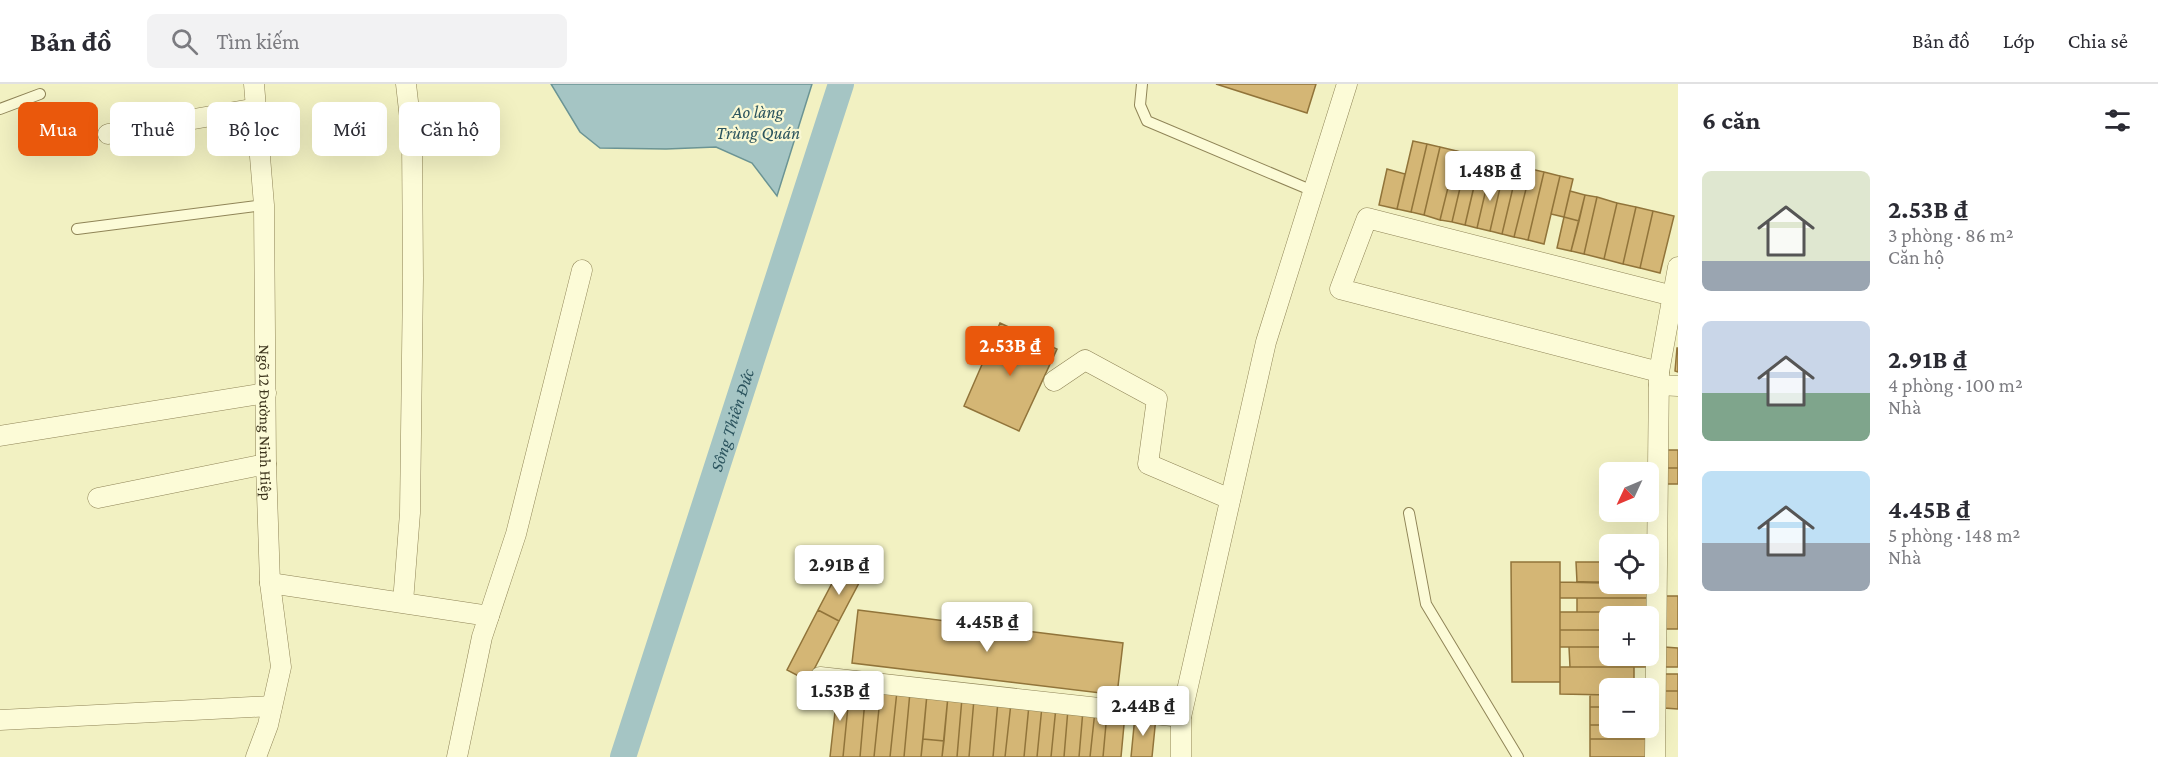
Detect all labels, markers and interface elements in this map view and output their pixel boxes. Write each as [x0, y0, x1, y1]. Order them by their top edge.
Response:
search box [147, 14, 567, 68]
icon: search [168, 25, 201, 58]
text: Bản đồ [30, 26, 111, 57]
text: Tìm kiếm [216, 29, 300, 54]
text: Bản đồ [1912, 29, 1970, 53]
text: Lớp [2003, 29, 2035, 53]
text: Chia sẻ [2068, 29, 2128, 53]
chip: Mua [18, 102, 98, 156]
chip: Thuê [110, 102, 195, 156]
chip: Bộ lọc [207, 102, 300, 156]
chip: Mới [312, 102, 387, 156]
chip: Căn hộ [399, 102, 500, 156]
water label: Ao làng Trùng Quán [716, 102, 800, 143]
icon: filters [2101, 104, 2134, 137]
text: 6 căn [1702, 106, 1760, 135]
pin: 1.48B ₫ [1435, 151, 1545, 202]
text: 1.48B ₫ [1459, 159, 1521, 181]
icon: home [1750, 195, 1822, 267]
text: 2.53B ₫ [1888, 195, 1968, 224]
text: 3 phòng · 86 m² [1888, 224, 2014, 246]
text: Căn hộ [1888, 246, 1944, 268]
pin: 2.53B ₫ [955, 326, 1065, 377]
text: 2.53B ₫ [979, 334, 1041, 356]
street label: Ngõ 12 Đường Ninh Hiệp [255, 344, 275, 501]
icon: home [1750, 345, 1822, 417]
text: 2.91B ₫ [1888, 345, 1967, 374]
water label: Sông Thiên Đức [706, 366, 758, 474]
text: 4 phòng · 100 m² [1888, 374, 2023, 396]
text: Nhà [1888, 396, 1921, 418]
north arrow [1599, 462, 1659, 522]
map controls [1599, 462, 1659, 738]
icon: home [1750, 495, 1822, 567]
text: 4.45B ₫ [1888, 495, 1970, 524]
text: 5 phòng · 148 m² [1888, 524, 2020, 546]
button: locate [1599, 534, 1659, 594]
pin: 2.91B ₫ [784, 545, 894, 596]
text: Nhà [1888, 546, 1921, 568]
text: 2.91B ₫ [809, 553, 869, 575]
pin: 4.45B ₫ [932, 602, 1042, 653]
button: + [1599, 606, 1659, 666]
text: 4.45B ₫ [955, 610, 1019, 632]
pin: 1.53B ₫ [785, 671, 895, 722]
button: − [1599, 678, 1659, 738]
text: 1.53B ₫ [811, 679, 869, 701]
pin: 2.44B ₫ [1088, 686, 1198, 737]
text: 2.44B ₫ [1111, 694, 1175, 716]

